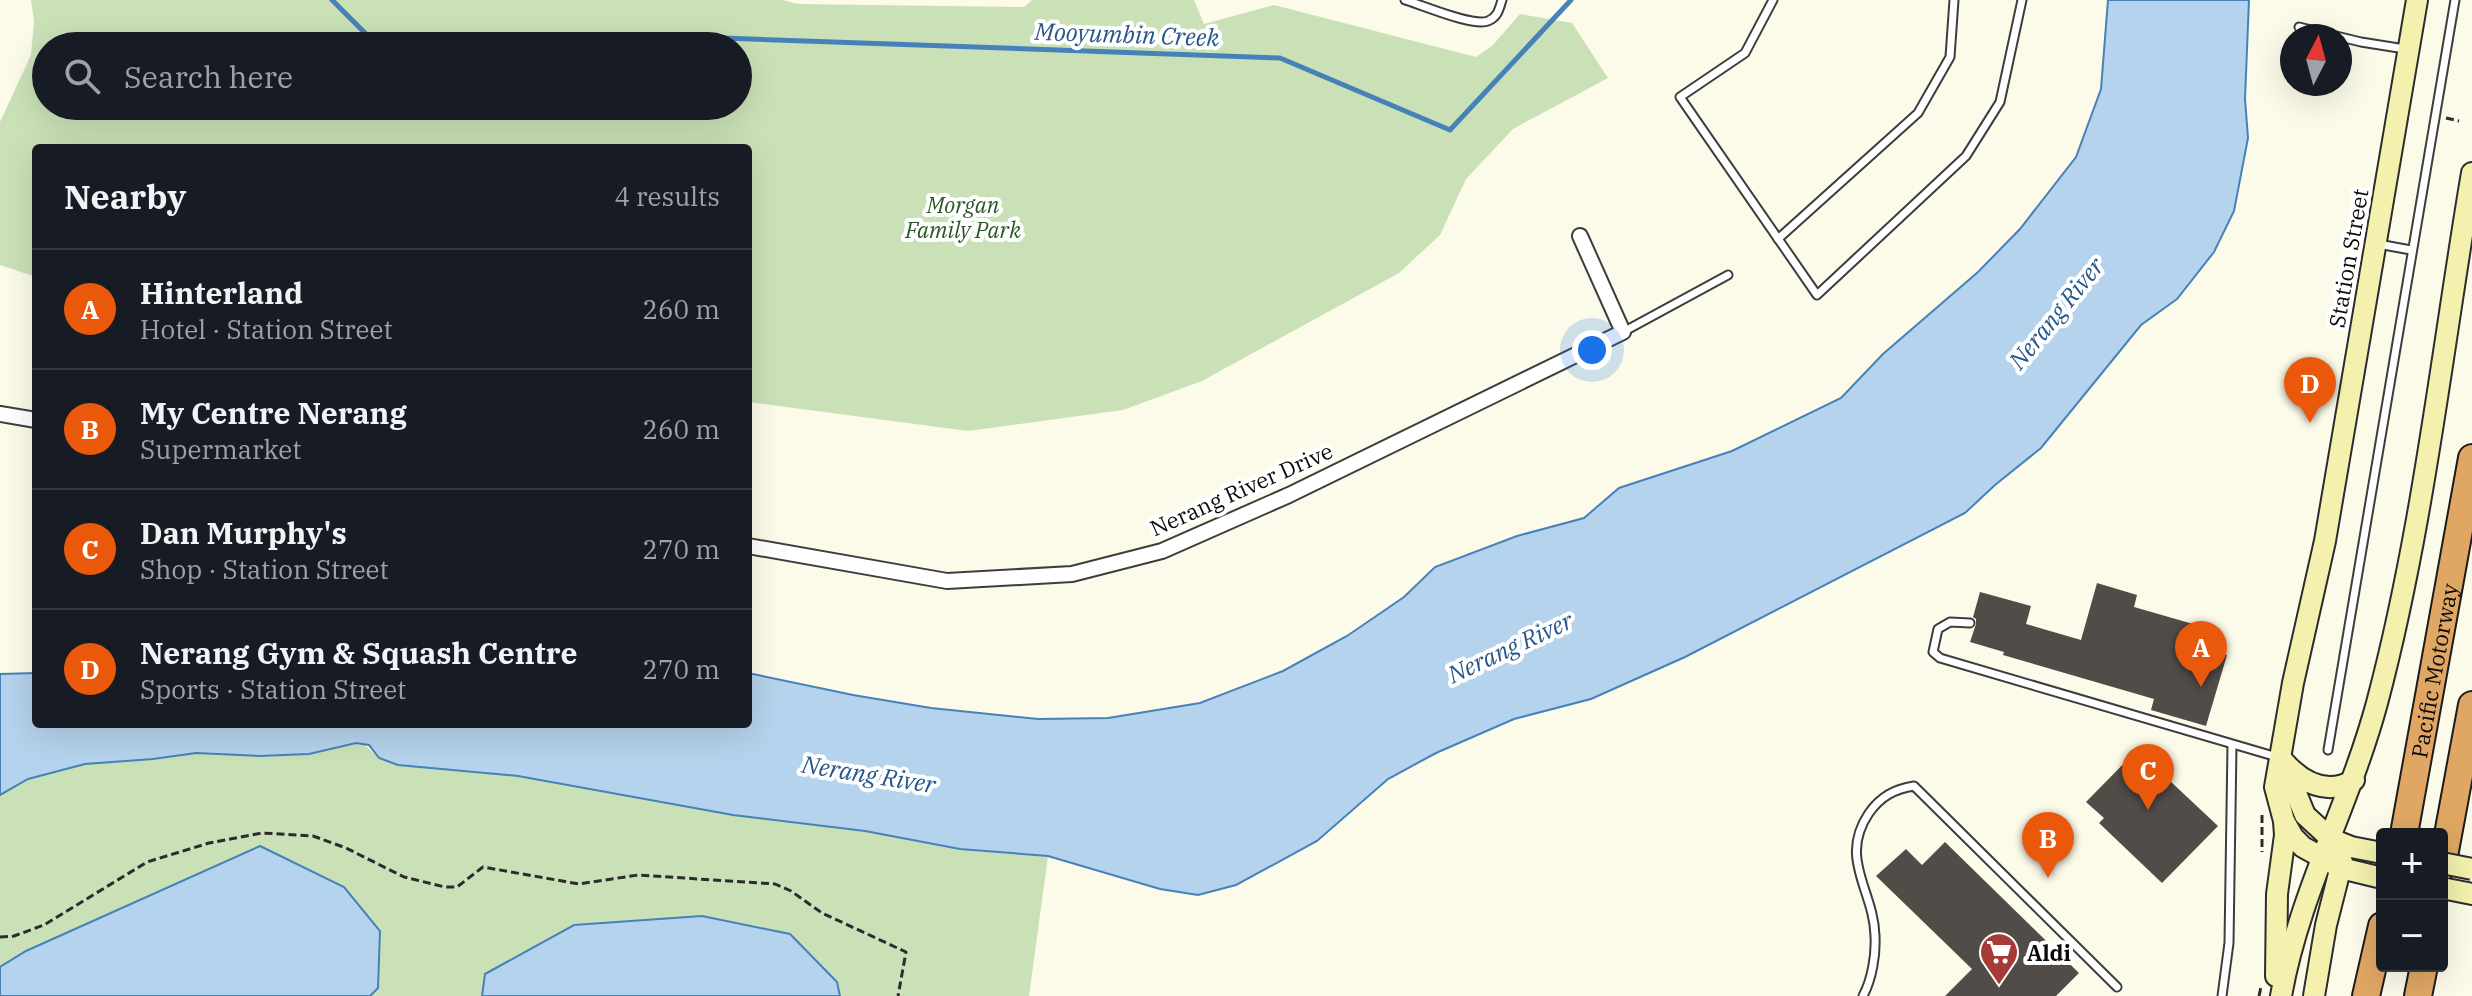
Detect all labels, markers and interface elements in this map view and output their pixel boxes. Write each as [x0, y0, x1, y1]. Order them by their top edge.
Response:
water label: Mooyumbin Creek [1033, 15, 1220, 53]
north arrow [2280, 24, 2352, 96]
search box [32, 32, 752, 120]
icon: search [60, 54, 104, 98]
text: Search here [124, 57, 293, 96]
text: Nearby [64, 174, 186, 218]
text: 4 results [614, 179, 720, 213]
street label: Station Street [2322, 186, 2375, 330]
park label: Morgan Family Park [904, 190, 1021, 244]
water label: Nerang River [2001, 249, 2112, 376]
text: Hinterland [140, 273, 303, 312]
text: A [81, 292, 99, 326]
text: 260 m [642, 292, 720, 326]
text: Hotel · Station Street [140, 312, 393, 346]
your location [1572, 330, 1612, 370]
pin: D [2284, 357, 2336, 423]
text: My Centre Nerang [140, 393, 407, 432]
text: B [81, 412, 99, 446]
text: 260 m [642, 412, 720, 446]
text: Supermarket [140, 432, 301, 466]
street label: Nerang River Drive [1145, 436, 1337, 542]
text: Dan Murphy's [140, 513, 347, 552]
text: C [81, 532, 99, 566]
text: 270 m [642, 532, 720, 566]
text: Shop · Station Street [140, 552, 389, 586]
street label: Pacific Motorway [2404, 581, 2464, 760]
water label: Nerang River [1441, 603, 1579, 690]
pin: A [2175, 621, 2227, 687]
text: Nerang Gym & Squash Centre [140, 633, 577, 672]
text: D [80, 652, 100, 686]
text: 270 m [642, 652, 720, 686]
text: Sports · Station Street [140, 672, 406, 706]
pin: C [2122, 744, 2174, 810]
water label: Nerang River [799, 747, 940, 801]
pin: B [2022, 812, 2074, 878]
map controls [2376, 828, 2448, 972]
button: + [2376, 828, 2448, 900]
button: − [2376, 900, 2448, 972]
supermarket icon: Aldi [1978, 931, 2020, 986]
place label: Aldi [2027, 938, 2071, 967]

